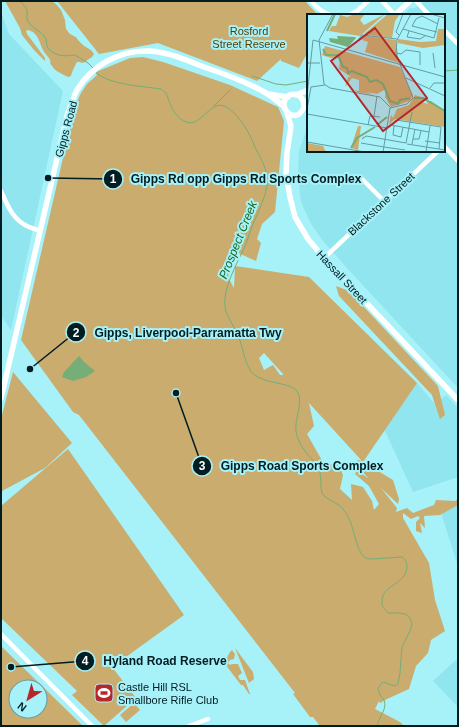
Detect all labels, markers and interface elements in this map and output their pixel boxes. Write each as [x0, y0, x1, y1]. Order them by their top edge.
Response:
inset map [307, 14, 445, 152]
park label: Rosford Street Reserve [212, 25, 286, 50]
street label: Gipps Road [53, 99, 79, 159]
callout: Gipps Rd opp Gipps Rd Sports Complex [103, 167, 370, 191]
street label: Blackstone Street [345, 170, 417, 238]
text: 1 [110, 172, 117, 186]
text: Gipps Rd opp Gipps Rd Sports Complex [131, 172, 362, 186]
water label: Prospect Creek [216, 198, 260, 281]
street label: Hassall Street [314, 248, 370, 306]
callout: Gipps, Liverpool-Parramatta Twy [66, 320, 290, 344]
text: 2 [73, 326, 80, 340]
text: Gipps, Liverpool-Parramatta Twy [94, 326, 282, 340]
callout: Gipps Road Sports Complex [192, 454, 391, 478]
text: 3 [199, 459, 206, 473]
text: Gipps Road Sports Complex [221, 459, 384, 473]
callout: Hyland Road Reserve [75, 649, 235, 673]
text: 4 [82, 654, 89, 668]
text: Hyland Road Reserve [103, 654, 227, 668]
north arrow [8, 679, 48, 719]
place label: Castle Hill RSL Smallbore Rifle Club [118, 681, 218, 706]
sports icon: Castle Hill RSL Smallbore Rifle Club [93, 682, 115, 704]
text: N [15, 700, 29, 714]

